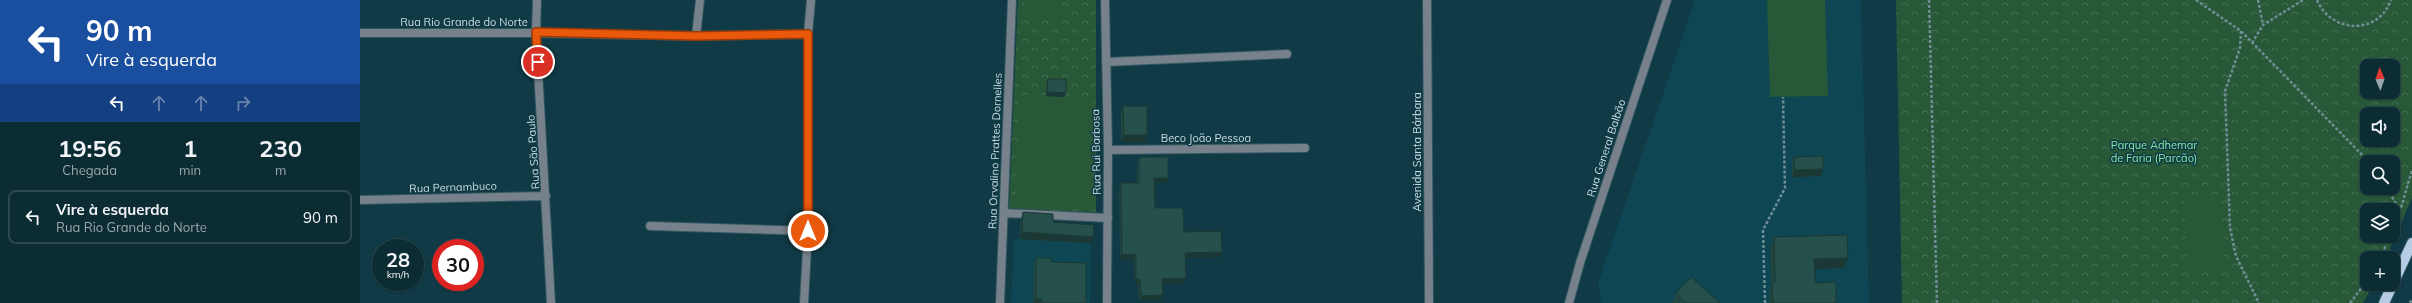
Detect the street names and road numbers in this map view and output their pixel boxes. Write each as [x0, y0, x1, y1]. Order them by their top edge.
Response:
street label: Rua Rio Grande do Norte [400, 15, 528, 29]
street label: Rua Orvalino Prattes Dornelles [985, 73, 1005, 229]
street label: Avenida Santa Bárbara [1410, 92, 1424, 212]
street label: Rua General Balbão [1584, 97, 1628, 199]
street label: Rua Rui Barbosa [1088, 109, 1104, 195]
street label: Rua São Paulo [523, 114, 543, 190]
street label: Beco João Pessoa [1161, 131, 1251, 145]
street label: Rua Pernambuco [409, 178, 497, 196]

